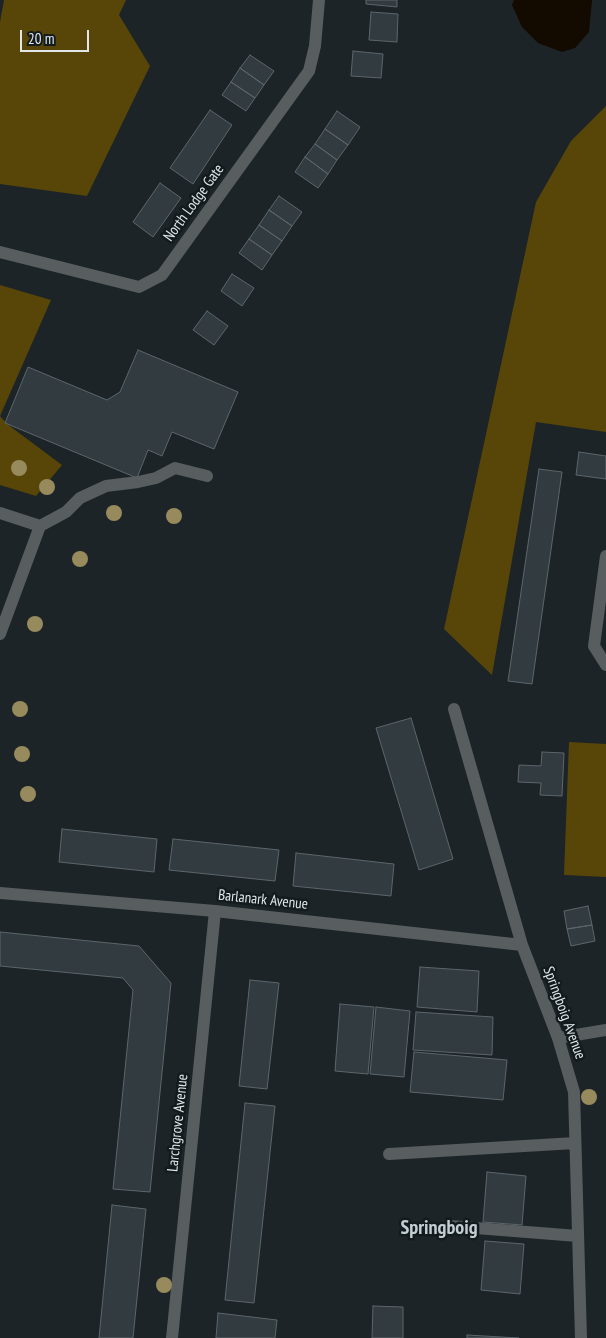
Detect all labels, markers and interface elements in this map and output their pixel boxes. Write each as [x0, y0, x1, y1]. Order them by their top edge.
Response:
scale bar [22, 20, 91, 52]
text: 20 m [28, 29, 54, 48]
street label: North Lodge Gate [160, 161, 228, 245]
street label: Barlanark Avenue [217, 886, 309, 914]
street label: Springboig Avenue [539, 964, 589, 1062]
street label: Larchgrove Avenue [164, 1073, 192, 1173]
district label: Springboig [400, 1216, 478, 1240]

